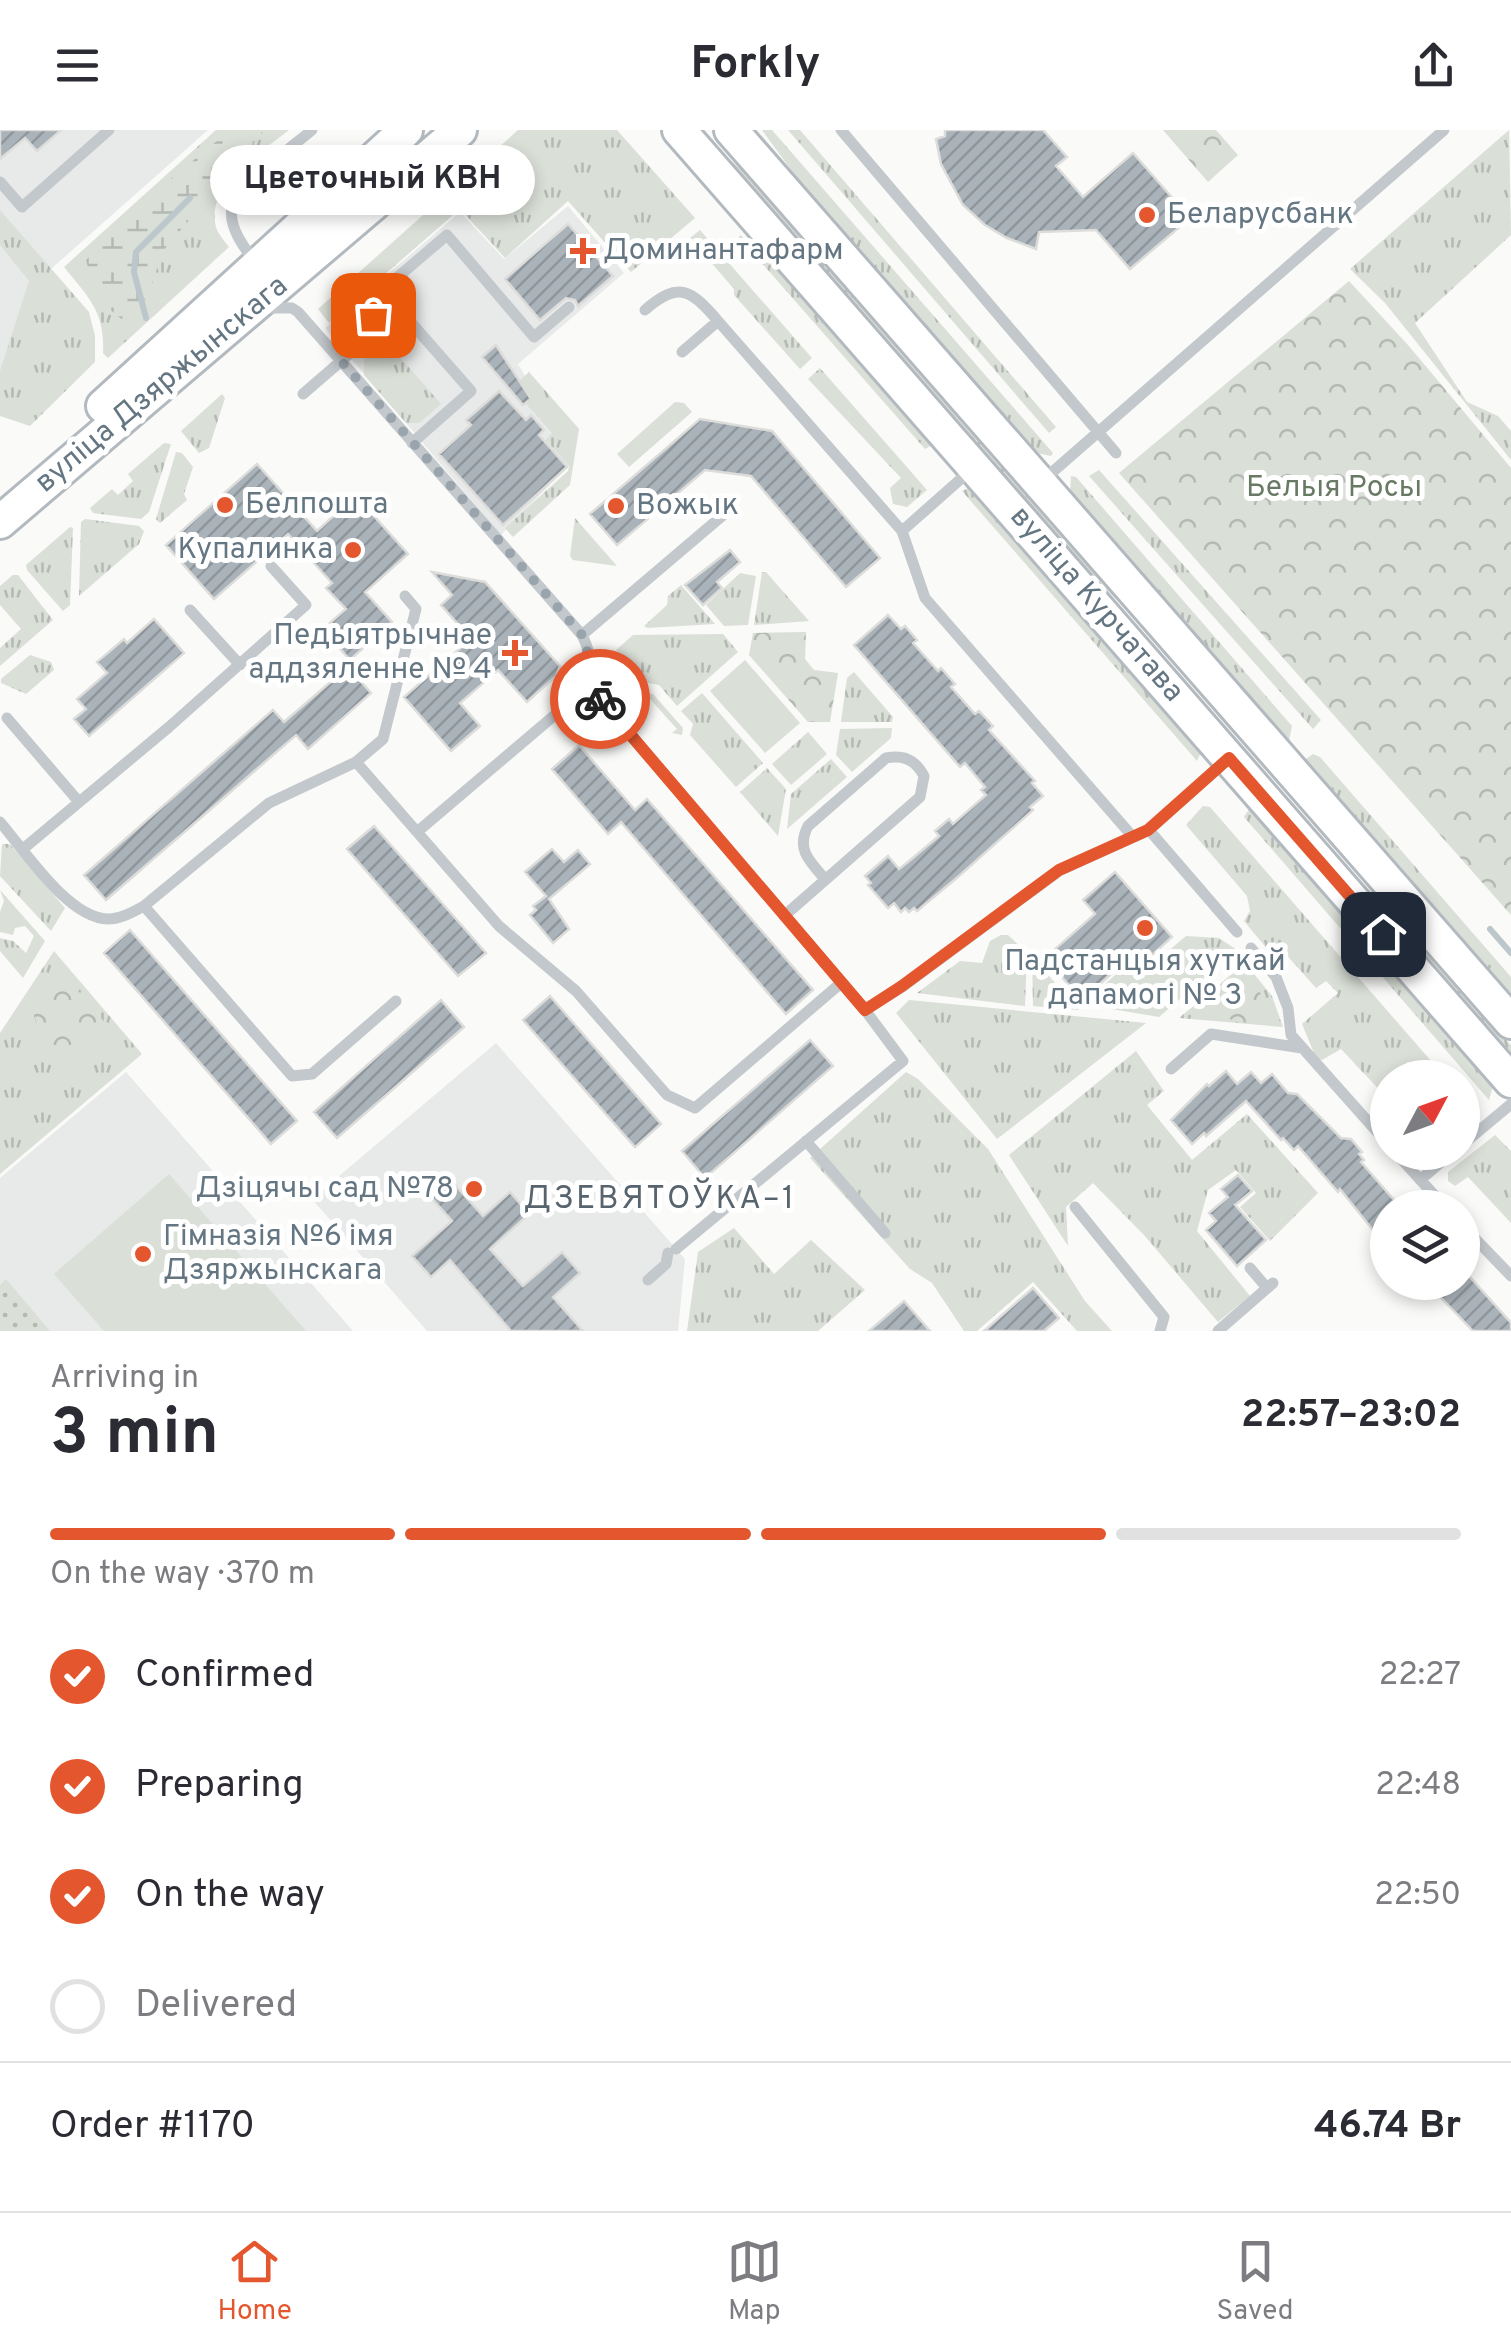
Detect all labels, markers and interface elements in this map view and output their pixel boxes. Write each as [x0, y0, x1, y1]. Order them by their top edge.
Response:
text: Forkly [691, 37, 820, 94]
icon: menu [50, 38, 105, 93]
icon: share [1406, 38, 1461, 93]
callout: Цветочный КВН [210, 145, 536, 215]
text: Цветочный КВН [244, 160, 501, 200]
place label: Беларусбанк [1167, 197, 1354, 234]
marker: Беларусбанк [1136, 204, 1158, 226]
place label: Доминантафарм [603, 233, 844, 270]
marker: Доминантафарм [572, 240, 594, 262]
street label: вуліца Дзяржынскага [28, 268, 296, 502]
pin [331, 273, 416, 358]
icon: bag [346, 288, 401, 343]
park label: Белыя Росы [1246, 470, 1422, 507]
place label: Белпошта [245, 487, 388, 524]
place label: Вожык [636, 488, 739, 525]
marker: Белпошта [214, 494, 236, 516]
marker: Вожык [605, 495, 627, 517]
street label: вуліца Курчатава [1001, 500, 1191, 710]
place label: Купалинка [178, 532, 333, 569]
marker: Купалинка [342, 539, 364, 561]
place label: Педыятрычнае аддзяленне № 4 [249, 618, 492, 689]
marker: Педыятрычнае аддзяленне № 4 [502, 640, 528, 666]
courier [550, 649, 650, 749]
icon: bike [573, 672, 628, 727]
pin [1341, 892, 1426, 977]
icon: home [1356, 907, 1411, 962]
marker: Падстанцыя хуткай дапамогі № 3 [1134, 917, 1156, 939]
place label: Падстанцыя хуткай дапамогі № 3 [1004, 944, 1286, 1015]
north arrow [1370, 1060, 1480, 1170]
map controls [1370, 1060, 1480, 1300]
place label: Дзіцячы сад №78 [195, 1171, 454, 1208]
district label: ДЗЕВЯТОЎКА–1 [524, 1177, 796, 1220]
marker: Дзіцячы сад №78 [463, 1178, 485, 1200]
button: layers [1370, 1190, 1480, 1300]
place label: Гімназія №6 імя Дзяржынскага [163, 1219, 394, 1290]
marker: Гімназія №6 імя Дзяржынскага [132, 1243, 154, 1265]
text: Arriving in [50, 1359, 199, 1399]
text: 22:57–23:02 [1241, 1392, 1461, 1441]
text: 3 min [50, 1395, 219, 1477]
text: On the way · 370 m [50, 1555, 315, 1595]
icon: check [50, 1649, 105, 1704]
text: Confirmed [135, 1652, 314, 1701]
text: 22:27 [1379, 1656, 1461, 1696]
icon: check [50, 1759, 105, 1814]
text: Preparing [135, 1762, 304, 1811]
text: 22:48 [1375, 1766, 1461, 1806]
icon: check [50, 1869, 105, 1924]
text: On the way [135, 1872, 325, 1921]
text: 22:50 [1374, 1876, 1461, 1916]
text: Delivered [135, 1982, 297, 2031]
text: Order #1170 [50, 2103, 255, 2152]
text: 46.74 Br [1314, 2103, 1461, 2152]
tab: Home [217, 2234, 292, 2330]
tab: Map [727, 2234, 782, 2330]
tab: Saved [1217, 2234, 1294, 2330]

